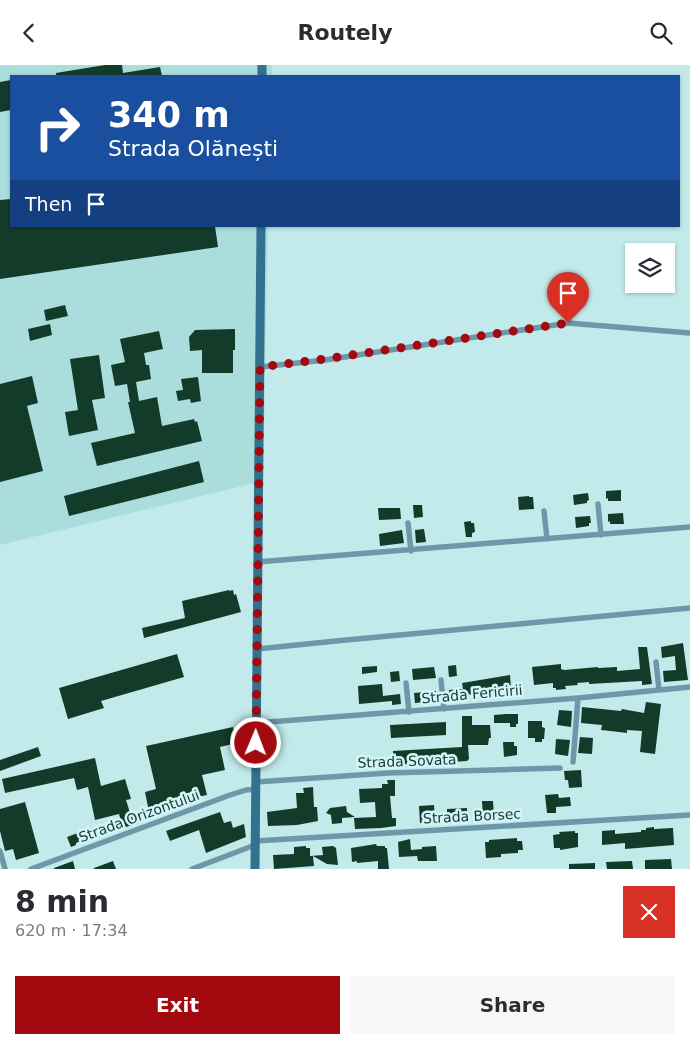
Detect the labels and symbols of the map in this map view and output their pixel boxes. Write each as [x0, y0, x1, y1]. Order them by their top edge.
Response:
pin [547, 272, 589, 323]
street label: Strada Fericirii [421, 682, 523, 706]
position arrow [229, 716, 281, 768]
street label: Strada Sovata [357, 751, 457, 771]
street label: Strada Orizontului [77, 787, 201, 845]
street label: Strada Borsec [423, 805, 521, 827]

